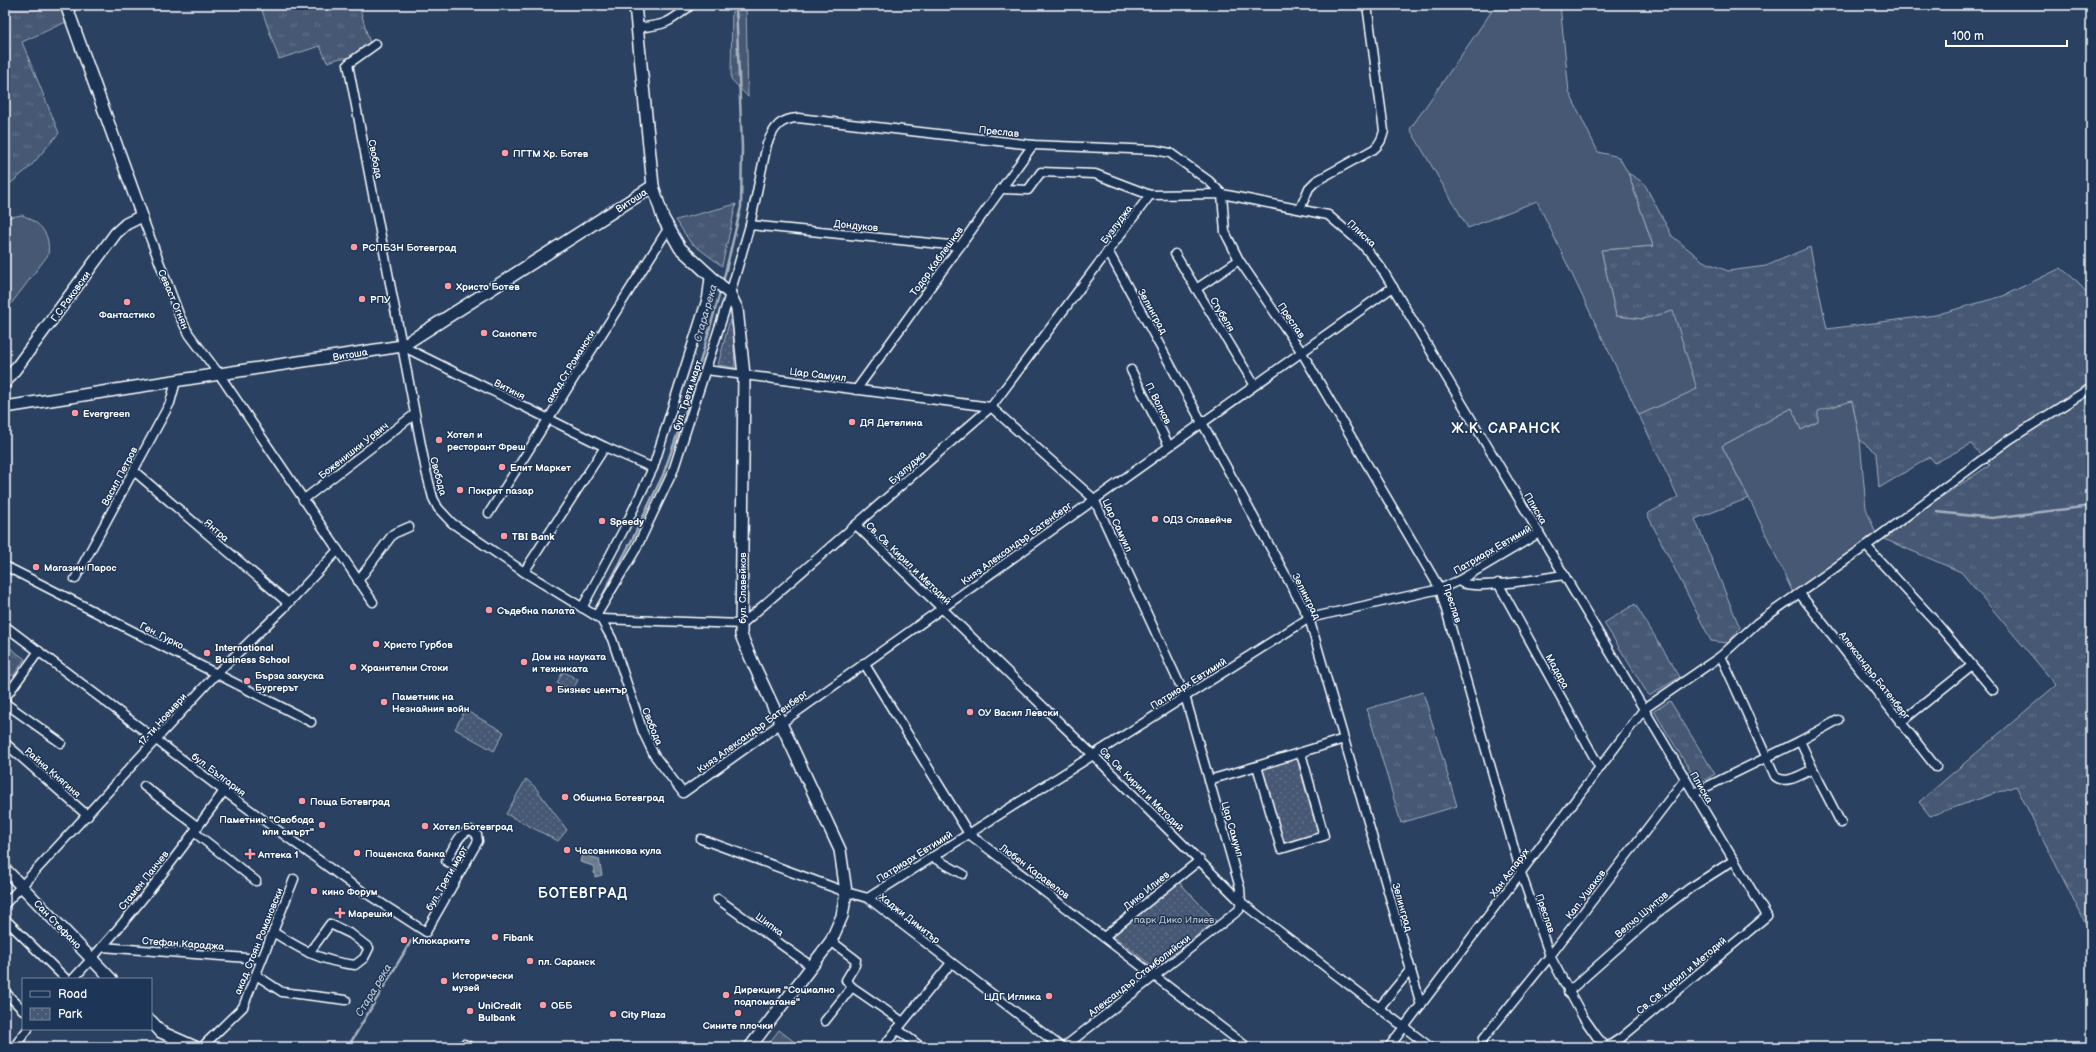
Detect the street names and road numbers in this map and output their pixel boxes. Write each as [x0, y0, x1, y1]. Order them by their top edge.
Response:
street label: Преслав [978, 124, 1020, 140]
street label: Свобода [365, 139, 385, 180]
street label: Витоша [614, 186, 650, 215]
street label: Бузлуджа [1098, 203, 1135, 246]
street label: Плиска [1345, 217, 1378, 250]
street label: Дондуков [833, 218, 879, 234]
street label: Тодор Каблешков [908, 224, 966, 299]
street label: Севаст Огнян [155, 268, 191, 331]
street label: Г.С.Раковски [48, 269, 93, 324]
street label: Зелинград [1135, 287, 1169, 336]
street label: Стубеля [1207, 295, 1237, 334]
street label: Преслав [1275, 300, 1308, 341]
street label: акад.Ст.Романски [544, 328, 598, 405]
street label: Витоша [332, 346, 369, 364]
street label: бул. Трети март [671, 358, 705, 432]
street label: Цар Самуил [789, 366, 847, 384]
street label: Витиня [492, 377, 528, 403]
street label: П. Волков [1143, 381, 1174, 427]
street label: Боженишки Урвич [316, 420, 391, 482]
street label: Васил Петров [99, 444, 141, 508]
street label: Бузлуджа [887, 448, 929, 487]
street label: Свобода [427, 456, 449, 497]
street label: Плиска [1521, 491, 1549, 527]
street label: Цар Самуил [1100, 497, 1135, 554]
street label: Княз Александър Батенберг [959, 500, 1074, 588]
street label: Янтра [202, 517, 231, 545]
street label: Св. Св. Кирил и Методий [863, 520, 954, 608]
street label: Патриарх Евтимий [1451, 523, 1534, 577]
street label: бул. Славейков [737, 552, 749, 623]
street label: Зелинград [1289, 572, 1323, 621]
street label: Преслав [1440, 582, 1464, 625]
street label: Ген. Гурко [138, 620, 185, 652]
street label: Александър Батенберг [1836, 628, 1912, 722]
street label: Мадара [1543, 652, 1572, 691]
street label: Патриарх Евтимий [1148, 655, 1229, 712]
street label: Княз Александър Батенберг [695, 688, 810, 776]
street label: 17-ти Ноември [136, 691, 189, 748]
street label: Свобода [639, 706, 665, 747]
street label: Райна Княгиня [22, 745, 83, 801]
street label: Св. Св. Кирил и Методий [1097, 745, 1186, 834]
street label: бул. България [189, 750, 248, 799]
street label: Плиска [1687, 770, 1715, 806]
street label: Цар Самуил [1218, 800, 1246, 859]
street label: Патриарх Евтимий [874, 828, 955, 885]
street label: Любен Каравелов [996, 841, 1072, 902]
street label: бул. Трети март [423, 844, 470, 913]
street label: Хан Аспарух [1488, 846, 1532, 899]
street label: Стамен Панчев [116, 848, 172, 913]
street label: Кап. Ушаков [1563, 867, 1609, 922]
street label: Дико Илиев [1121, 868, 1172, 913]
street label: Зелинград [1389, 882, 1415, 933]
street label: акад. Стоян Романовски [232, 886, 286, 996]
street label: Велчо Шунтов [1613, 889, 1671, 940]
street label: Хаджи Димитър [877, 891, 943, 947]
street label: Преслав [1533, 892, 1558, 935]
street label: Сан Стефано [31, 898, 84, 952]
street label: Шипка [753, 911, 786, 939]
street label: Александър Стамболийски [1085, 932, 1193, 1020]
street label: Св. Св. Кирил и Методий [1634, 934, 1729, 1017]
street label: Стефан Караджа [141, 935, 224, 953]

